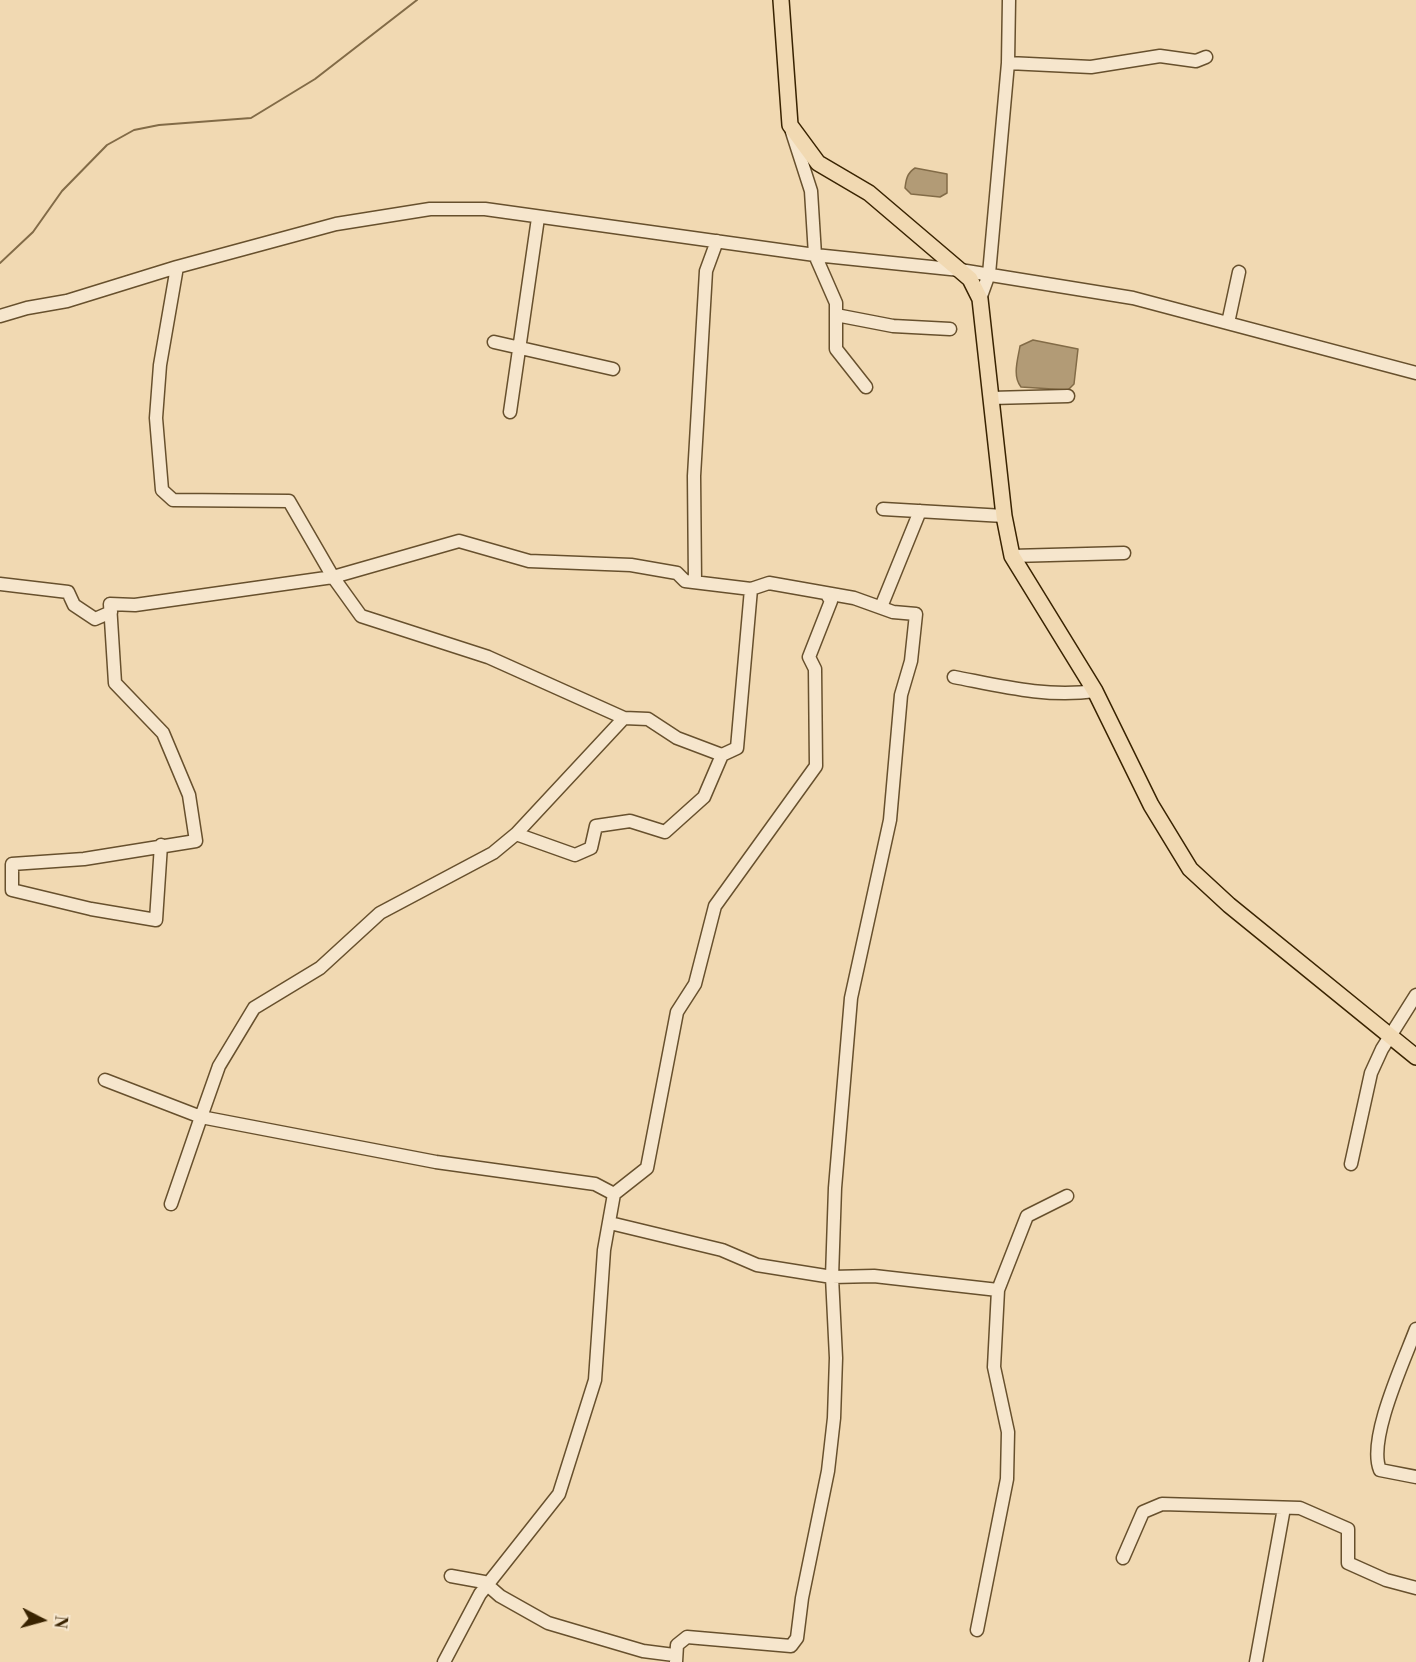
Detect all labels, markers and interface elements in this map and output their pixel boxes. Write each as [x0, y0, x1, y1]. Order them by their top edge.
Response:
north arrow [12, 1590, 72, 1650]
text: N [49, 1615, 71, 1629]

